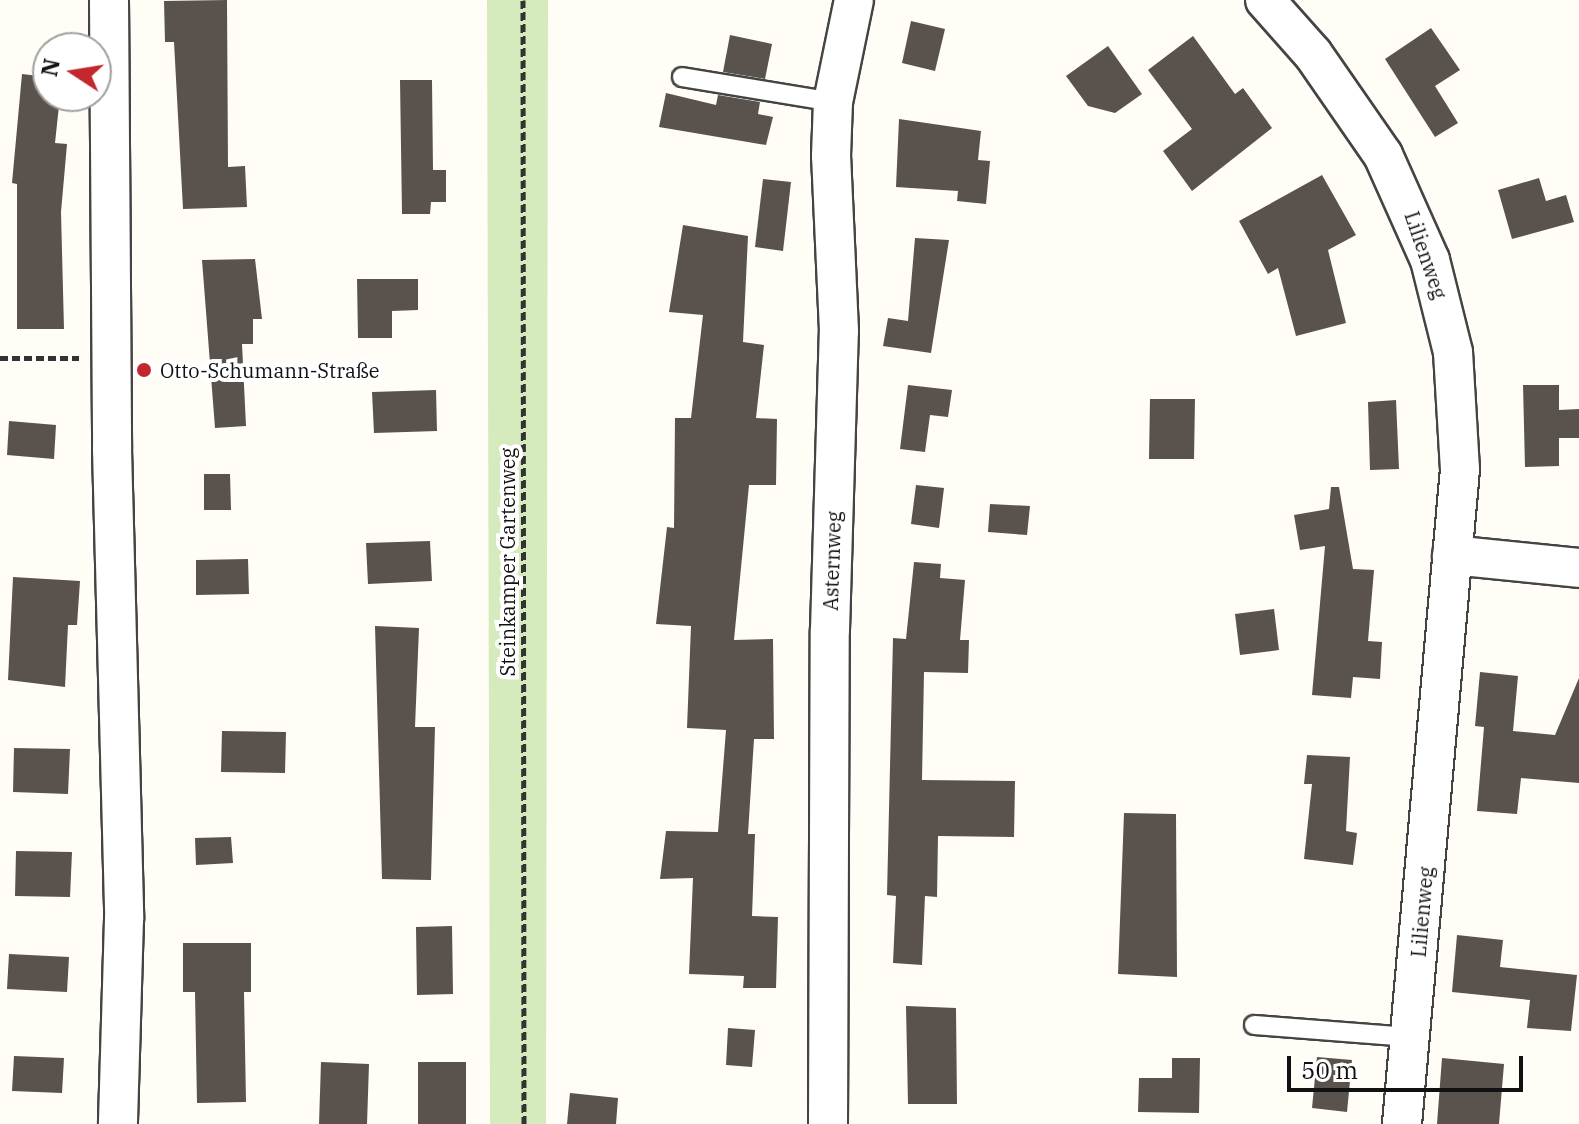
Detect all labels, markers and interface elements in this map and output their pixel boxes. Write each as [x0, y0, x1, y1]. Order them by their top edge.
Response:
north arrow [32, 32, 112, 112]
text: N [34, 56, 66, 79]
street label: Lilienweg [1400, 208, 1452, 302]
place label: Otto-Schumann-Straße [160, 358, 379, 382]
marker: Otto-Schumann-Straße [135, 361, 153, 379]
street label: Steinkamper Gartenweg [495, 448, 519, 676]
street label: Asternweg [818, 511, 846, 611]
street label: Lilienweg [1406, 866, 1438, 958]
scale bar [1291, 1040, 1527, 1090]
text: 50 m [1301, 1054, 1358, 1086]

